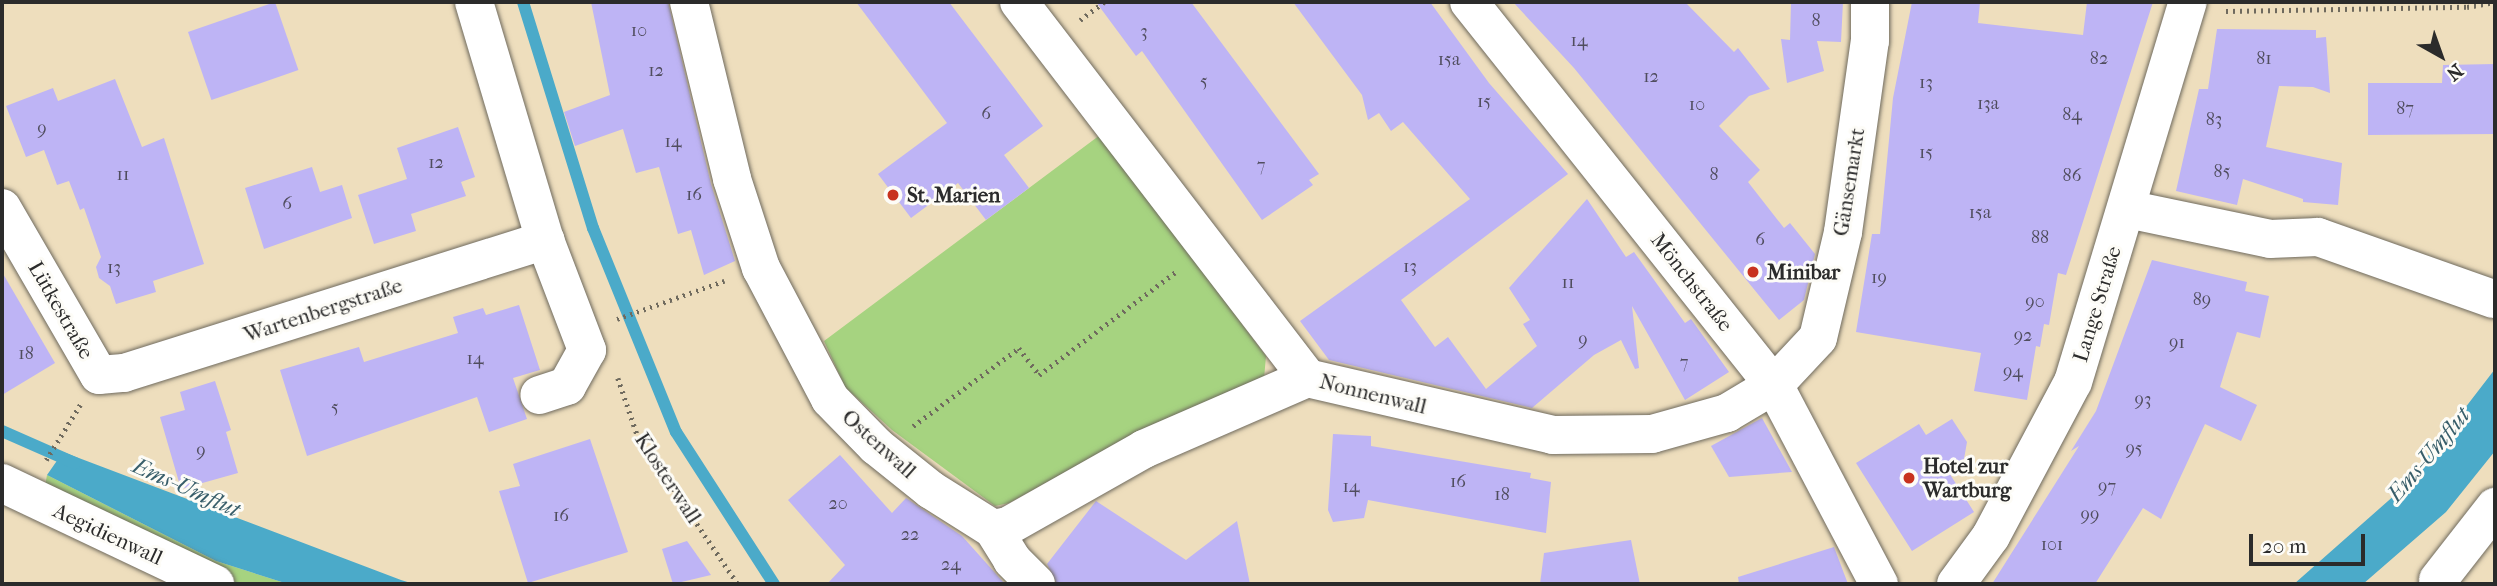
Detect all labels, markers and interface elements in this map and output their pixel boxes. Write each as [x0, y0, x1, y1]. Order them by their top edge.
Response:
house number: 8 [1811, 10, 1821, 32]
house number: 10 [631, 20, 647, 42]
house number: 3 [1140, 21, 1148, 43]
north arrow [2406, 21, 2476, 91]
house number: 14 [1570, 30, 1588, 52]
house number: 82 [2090, 48, 2108, 70]
house number: 81 [2256, 48, 2272, 70]
house number: 15a [1438, 49, 1460, 71]
text: N [2442, 59, 2467, 85]
house number: 12 [648, 60, 664, 82]
house number: 12 [1643, 66, 1659, 88]
house number: 5 [1200, 71, 1208, 93]
house number: 13 [1919, 72, 1933, 94]
house number: 15 [1477, 91, 1491, 113]
house number: 13a [1977, 93, 1999, 115]
house number: 10 [1689, 94, 1705, 116]
house number: 87 [2396, 98, 2414, 120]
house number: 6 [981, 103, 991, 125]
house number: 84 [2062, 104, 2082, 126]
house number: 83 [2206, 109, 2222, 131]
house number: 9 [37, 118, 47, 140]
street label: Gänsemarkt [1828, 126, 1870, 238]
house number: 14 [664, 131, 682, 153]
house number: 15 [1919, 142, 1933, 164]
house number: 12 [428, 152, 444, 174]
house number: 7 [1257, 155, 1265, 177]
house number: 85 [2214, 161, 2230, 183]
house number: 11 [117, 164, 129, 186]
house number: 8 [1709, 164, 1719, 186]
house number: 86 [2063, 165, 2081, 187]
place label: St. Marien [907, 182, 1000, 208]
house number: 16 [686, 184, 702, 206]
marker: St. Marien [885, 187, 901, 203]
house number: 6 [282, 193, 292, 215]
house number: 15a [1969, 202, 1991, 224]
house number: 88 [2031, 227, 2049, 249]
street label: Mönchstraße [1646, 228, 1738, 336]
house number: 6 [1755, 229, 1765, 251]
street label: Lange Straße [2067, 243, 2127, 365]
house number: 13 [1403, 256, 1417, 278]
street label: Lütkestraße [23, 257, 99, 363]
house number: 13 [107, 257, 121, 279]
place label: Minibar [1767, 259, 1840, 285]
marker: Minibar [1745, 264, 1761, 280]
house number: 19 [1871, 267, 1887, 289]
house number: 11 [1562, 272, 1574, 294]
street label: Wartenbergstraße [241, 273, 405, 347]
house number: 89 [2193, 289, 2211, 311]
house number: 90 [2025, 291, 2045, 313]
house number: 92 [2014, 325, 2032, 347]
house number: 9 [1578, 329, 1588, 351]
house number: 91 [2169, 332, 2185, 354]
house number: 18 [18, 343, 34, 365]
house number: 14 [466, 348, 484, 370]
house number: 7 [1680, 352, 1688, 374]
house number: 94 [2003, 361, 2023, 383]
street label: Nonnenwall [1317, 369, 1429, 419]
house number: 93 [2135, 389, 2151, 411]
house number: 5 [331, 397, 339, 419]
water label: Ems-Umflut [2382, 402, 2476, 508]
street label: Ostenwall [837, 404, 921, 484]
street label: Klosterwall [629, 428, 707, 528]
house number: 95 [2125, 438, 2143, 460]
house number: 9 [196, 440, 206, 462]
water label: Ems-Umflut [128, 452, 244, 524]
place label: Hotel zur Wartburg [1923, 453, 2011, 503]
marker: Hotel zur Wartburg [1901, 470, 1917, 486]
house number: 16 [1450, 471, 1466, 493]
house number: 14 [1342, 476, 1360, 498]
house number: 97 [2098, 476, 2116, 498]
house number: 18 [1494, 484, 1510, 506]
house number: 20 [828, 493, 848, 515]
street label: Aegidienwall [49, 498, 167, 570]
house number: 99 [2081, 504, 2099, 526]
house number: 16 [553, 505, 569, 527]
scale bar [2252, 520, 2368, 564]
house number: 22 [901, 524, 919, 546]
house number: 101 [2041, 534, 2063, 556]
text: 20 m [2262, 534, 2306, 558]
house number: 24 [941, 554, 961, 576]

